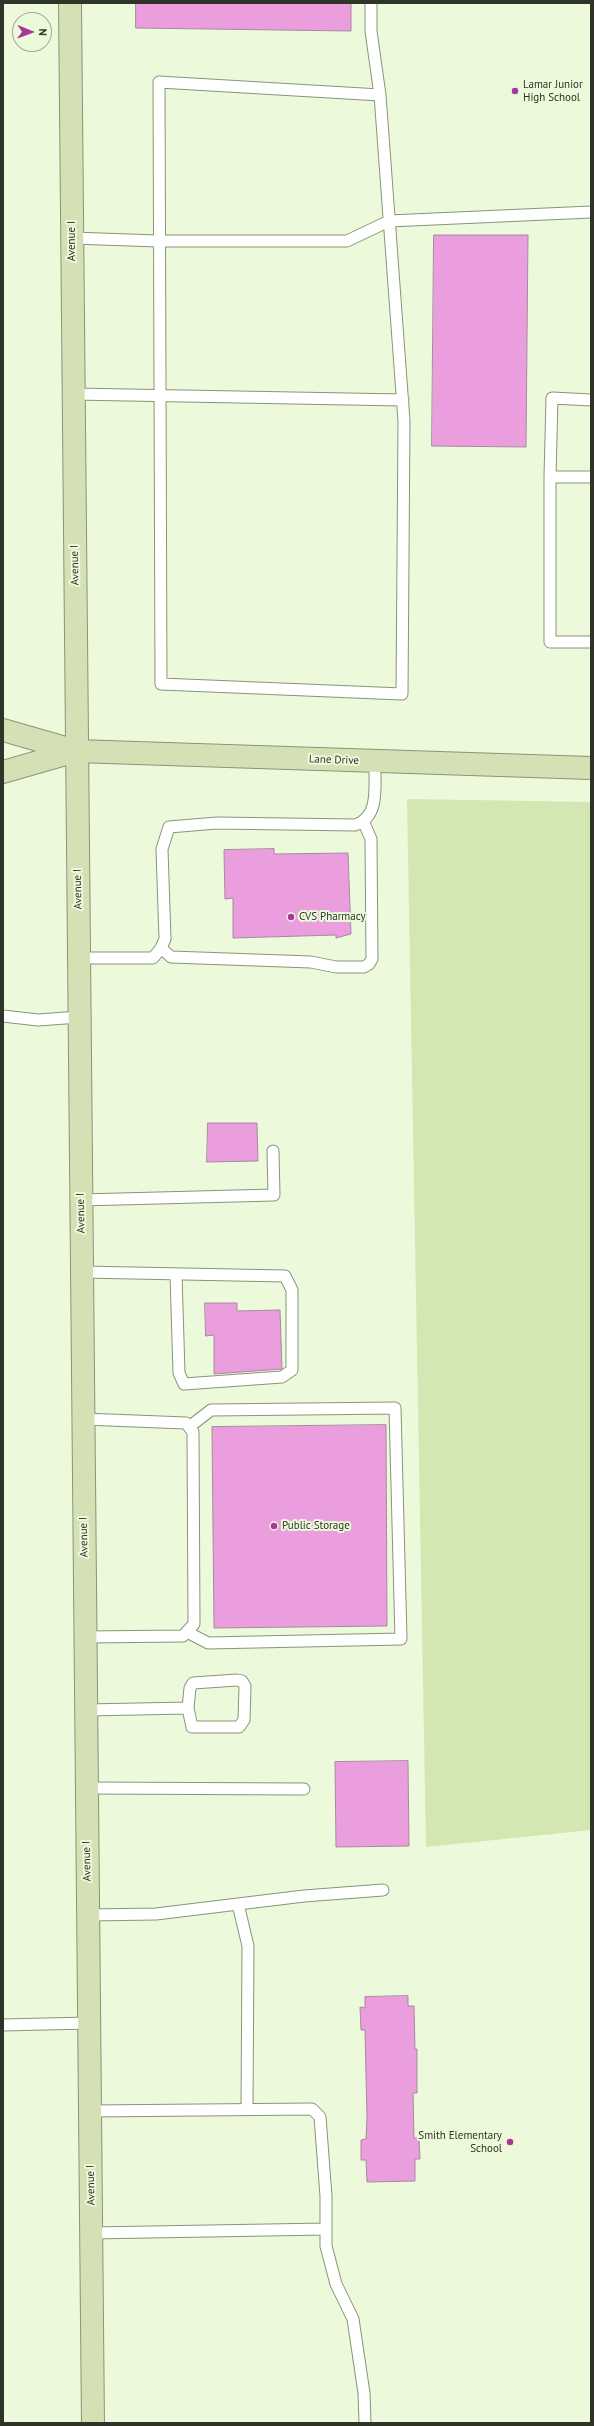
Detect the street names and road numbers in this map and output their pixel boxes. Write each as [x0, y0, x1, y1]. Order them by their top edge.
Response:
street label: Avenue I [65, 221, 79, 261]
street label: Avenue I [68, 545, 82, 585]
street label: Lane Drive [309, 753, 359, 767]
street label: Avenue I [71, 869, 85, 909]
street label: Avenue I [74, 1193, 88, 1233]
street label: Avenue I [77, 1517, 91, 1557]
street label: Avenue I [80, 1841, 94, 1881]
street label: Avenue I [84, 2165, 98, 2205]

